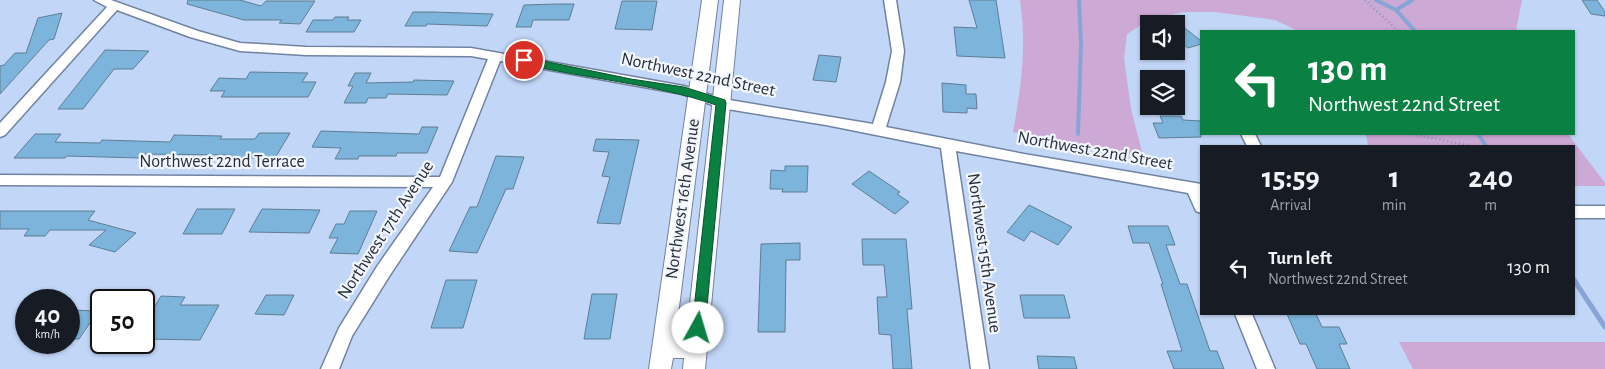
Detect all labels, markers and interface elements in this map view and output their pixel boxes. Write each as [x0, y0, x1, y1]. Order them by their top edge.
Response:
map controls [1140, 15, 1185, 115]
button: sound [1140, 15, 1185, 60]
pin [503, 39, 545, 81]
icon: arrive [510, 46, 538, 74]
street label: Northwest 22nd Street [619, 50, 777, 100]
icon: left [1225, 50, 1290, 115]
text: 130 m [1308, 52, 1387, 87]
button: layers [1140, 70, 1185, 115]
text: Northwest 22nd Street [1308, 93, 1500, 115]
street label: Northwest 16th Avenue [663, 118, 703, 280]
street label: Northwest 22nd Street [1016, 128, 1174, 174]
street label: Northwest 22nd Terrace [139, 153, 305, 171]
street label: Northwest 17th Avenue [335, 158, 437, 302]
text: 15:59 [1262, 163, 1320, 193]
text: 1 [1389, 163, 1400, 193]
text: 240 [1468, 163, 1513, 193]
street label: Northwest 15th Avenue [964, 172, 1004, 334]
text: Arrival [1270, 197, 1311, 213]
text: min [1382, 197, 1407, 213]
text: m [1484, 197, 1497, 213]
text: Turn left [1268, 249, 1332, 268]
icon: left [1225, 254, 1253, 282]
text: 130 m [1507, 258, 1550, 277]
text: Northwest 22nd Street [1268, 271, 1408, 287]
speed limit sign: 50 [90, 289, 155, 354]
position arrow [671, 301, 723, 353]
text: 40 [35, 303, 60, 328]
text: km/h [35, 328, 60, 340]

